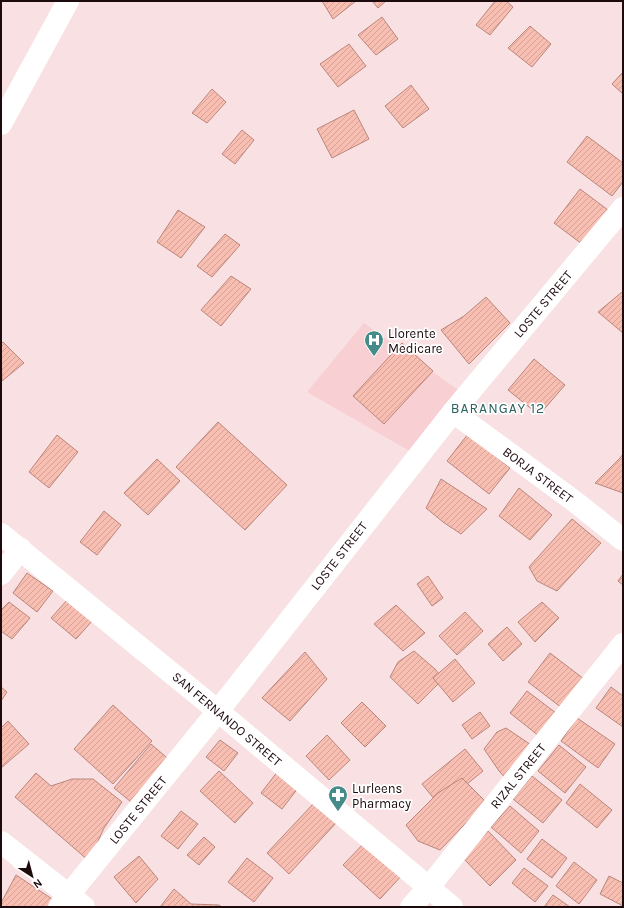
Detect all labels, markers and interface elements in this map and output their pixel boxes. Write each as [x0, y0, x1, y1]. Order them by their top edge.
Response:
street label: LOSTE STREET [511, 267, 576, 340]
place label: Llorente Medicare [388, 326, 443, 356]
hospital icon: Llorente Medicare [363, 329, 385, 357]
district label: BARANGAY 12 [451, 400, 545, 417]
street label: BORJA STREET [500, 444, 576, 506]
street label: LOSTE STREET [308, 518, 371, 593]
street label: SAN FERNANDO STREET [169, 669, 285, 769]
street label: RIZAL STREET [487, 740, 549, 812]
street label: LOSTE STREET [106, 773, 170, 847]
place label: Lurleens Pharmacy [352, 781, 411, 811]
pharmacy icon: Lurleens Pharmacy [327, 784, 349, 812]
north arrow [12, 856, 52, 896]
text: N [31, 876, 45, 891]

